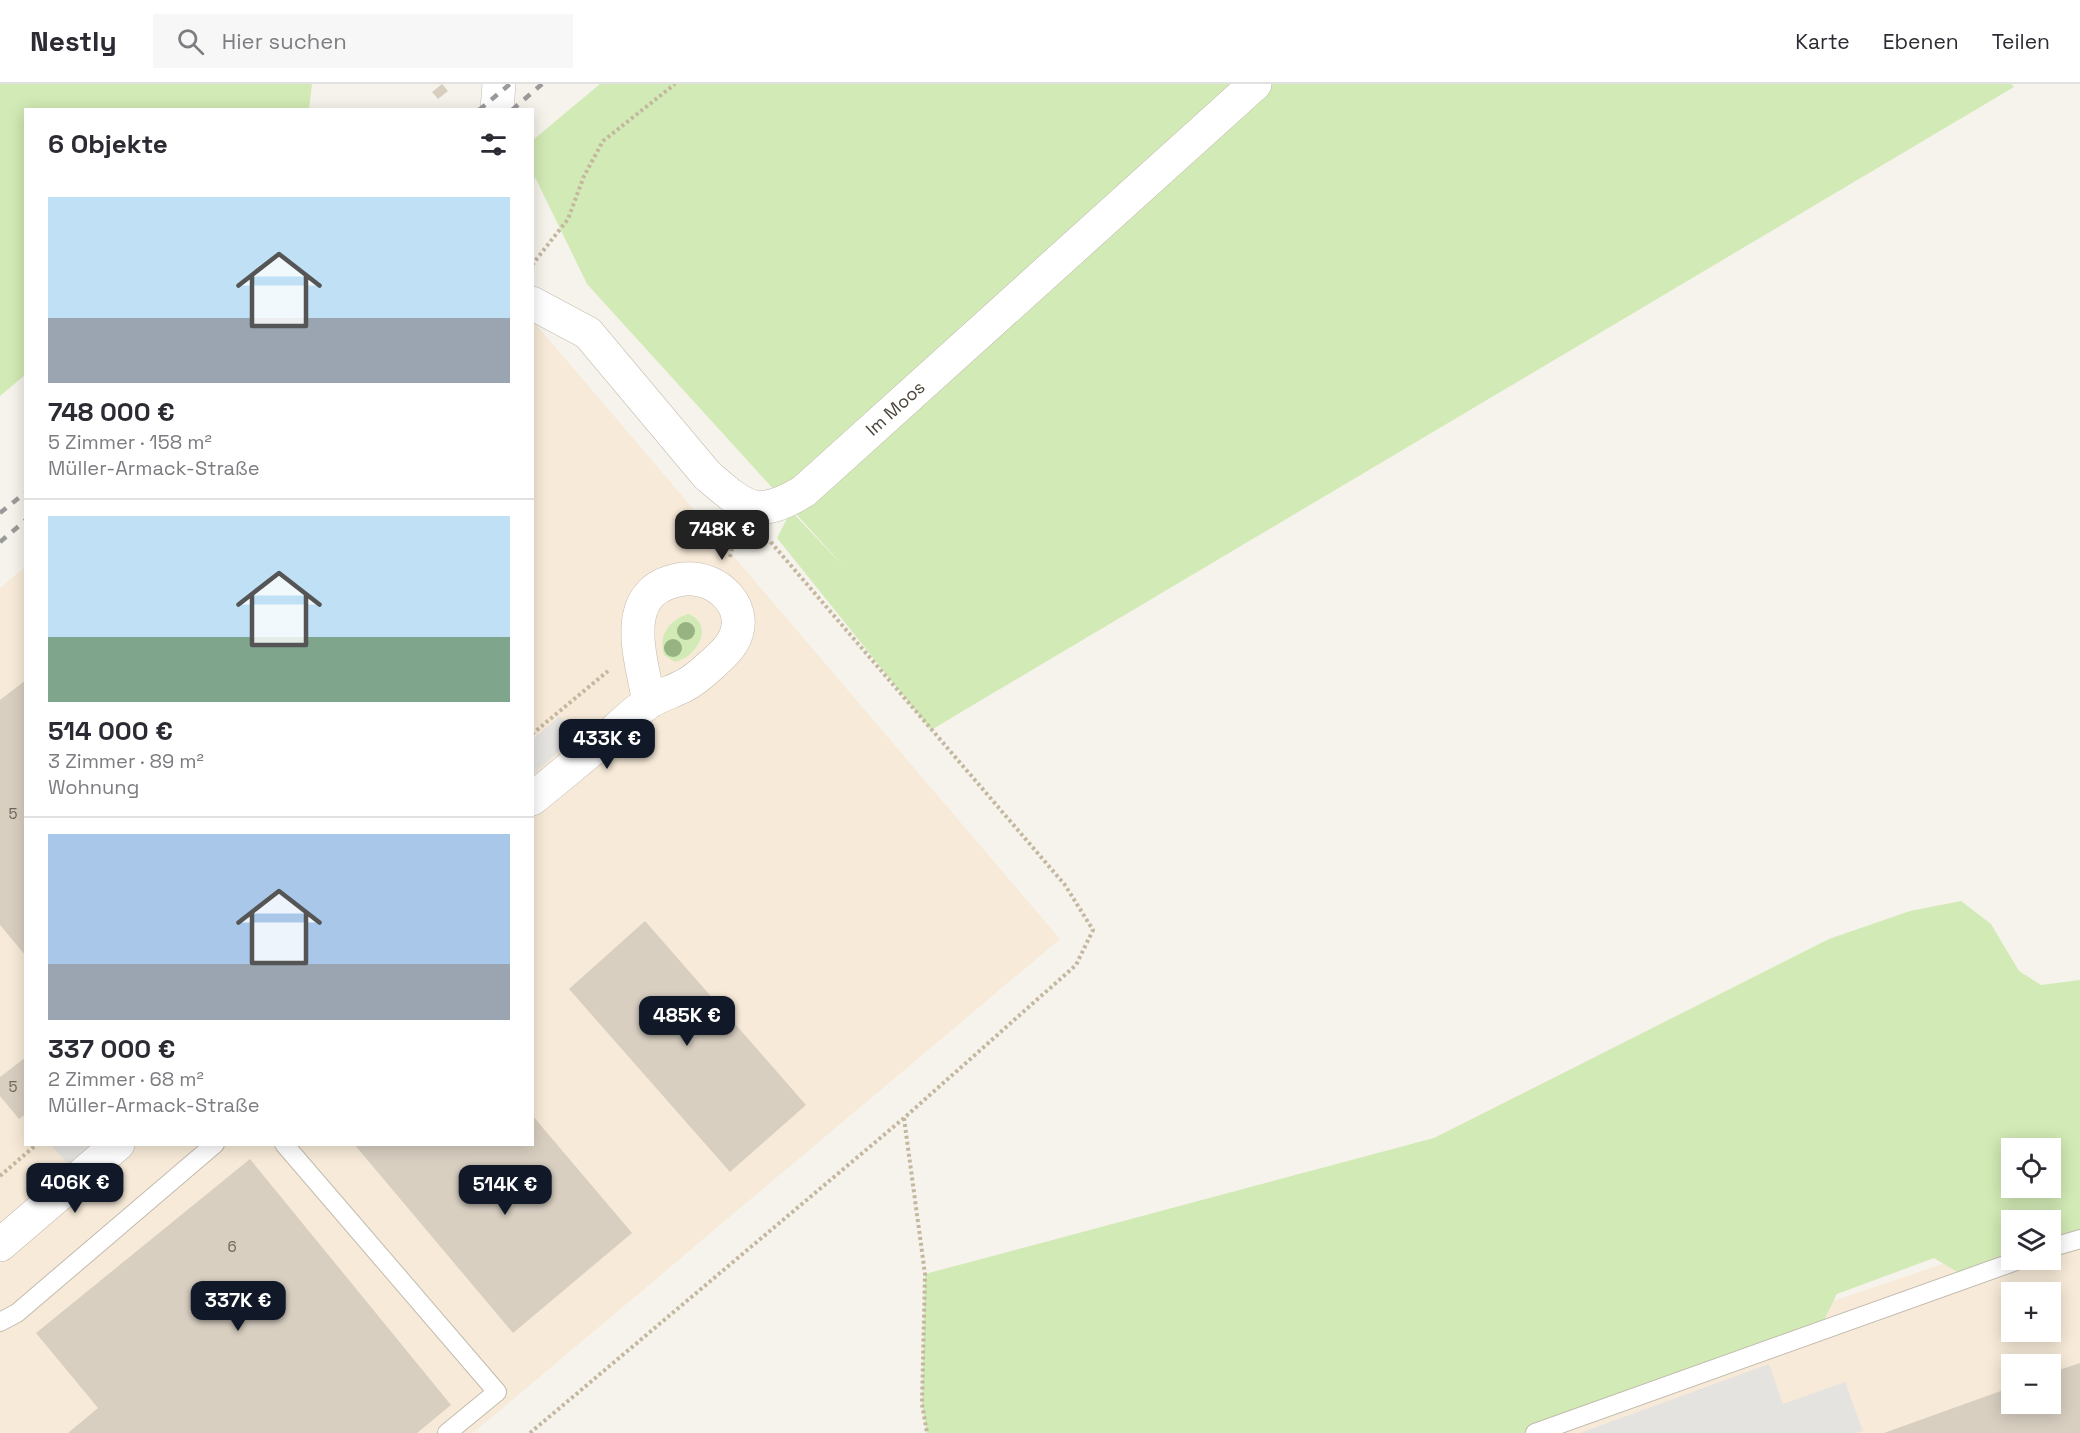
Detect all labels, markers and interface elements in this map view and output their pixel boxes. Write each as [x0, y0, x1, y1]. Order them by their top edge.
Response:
search box [153, 14, 573, 68]
text: Nestly [30, 23, 117, 59]
icon: search [174, 25, 207, 58]
text: Hier suchen [222, 27, 347, 55]
text: Karte [1795, 28, 1850, 55]
text: Ebenen [1883, 28, 1959, 55]
text: Teilen [1992, 28, 2050, 55]
text: 6 Objekte [48, 127, 168, 161]
icon: filters [477, 128, 510, 161]
icon: home [225, 236, 333, 344]
street label: Im Moos [861, 375, 929, 441]
text: 748 000 € [48, 395, 175, 429]
text: 5 Zimmer · 158 m² [48, 429, 212, 455]
text: Müller-Armack-Straße [48, 455, 260, 481]
pin: 748K € [673, 510, 771, 561]
text: 748K € [689, 516, 755, 542]
icon: home [225, 555, 333, 663]
text: 514 000 € [48, 714, 173, 748]
pin: 433K € [558, 719, 656, 770]
text: 433K € [573, 725, 641, 751]
text: 3 Zimmer · 89 m² [48, 748, 204, 774]
text: Wohnung [48, 774, 139, 800]
house number: 5 [9, 804, 18, 823]
icon: home [225, 873, 333, 981]
pin: 485K € [638, 996, 736, 1047]
text: 485K € [653, 1002, 721, 1028]
text: 337 000 € [48, 1032, 175, 1066]
text: 2 Zimmer · 68 m² [48, 1066, 204, 1092]
house number: 5 [9, 1077, 18, 1096]
text: Müller-Armack-Straße [48, 1092, 260, 1118]
map controls [2001, 1138, 2061, 1414]
button: locate [2001, 1138, 2061, 1198]
pin: 406K € [26, 1163, 124, 1214]
pin: 514K € [456, 1165, 554, 1216]
text: 406K € [40, 1169, 110, 1195]
text: 514K € [473, 1171, 537, 1197]
button: layers [2001, 1210, 2061, 1270]
house number: 6 [227, 1237, 237, 1256]
pin: 337K € [189, 1281, 287, 1332]
button: + [2001, 1282, 2061, 1342]
text: 337K € [205, 1287, 271, 1313]
button: − [2001, 1354, 2061, 1414]

